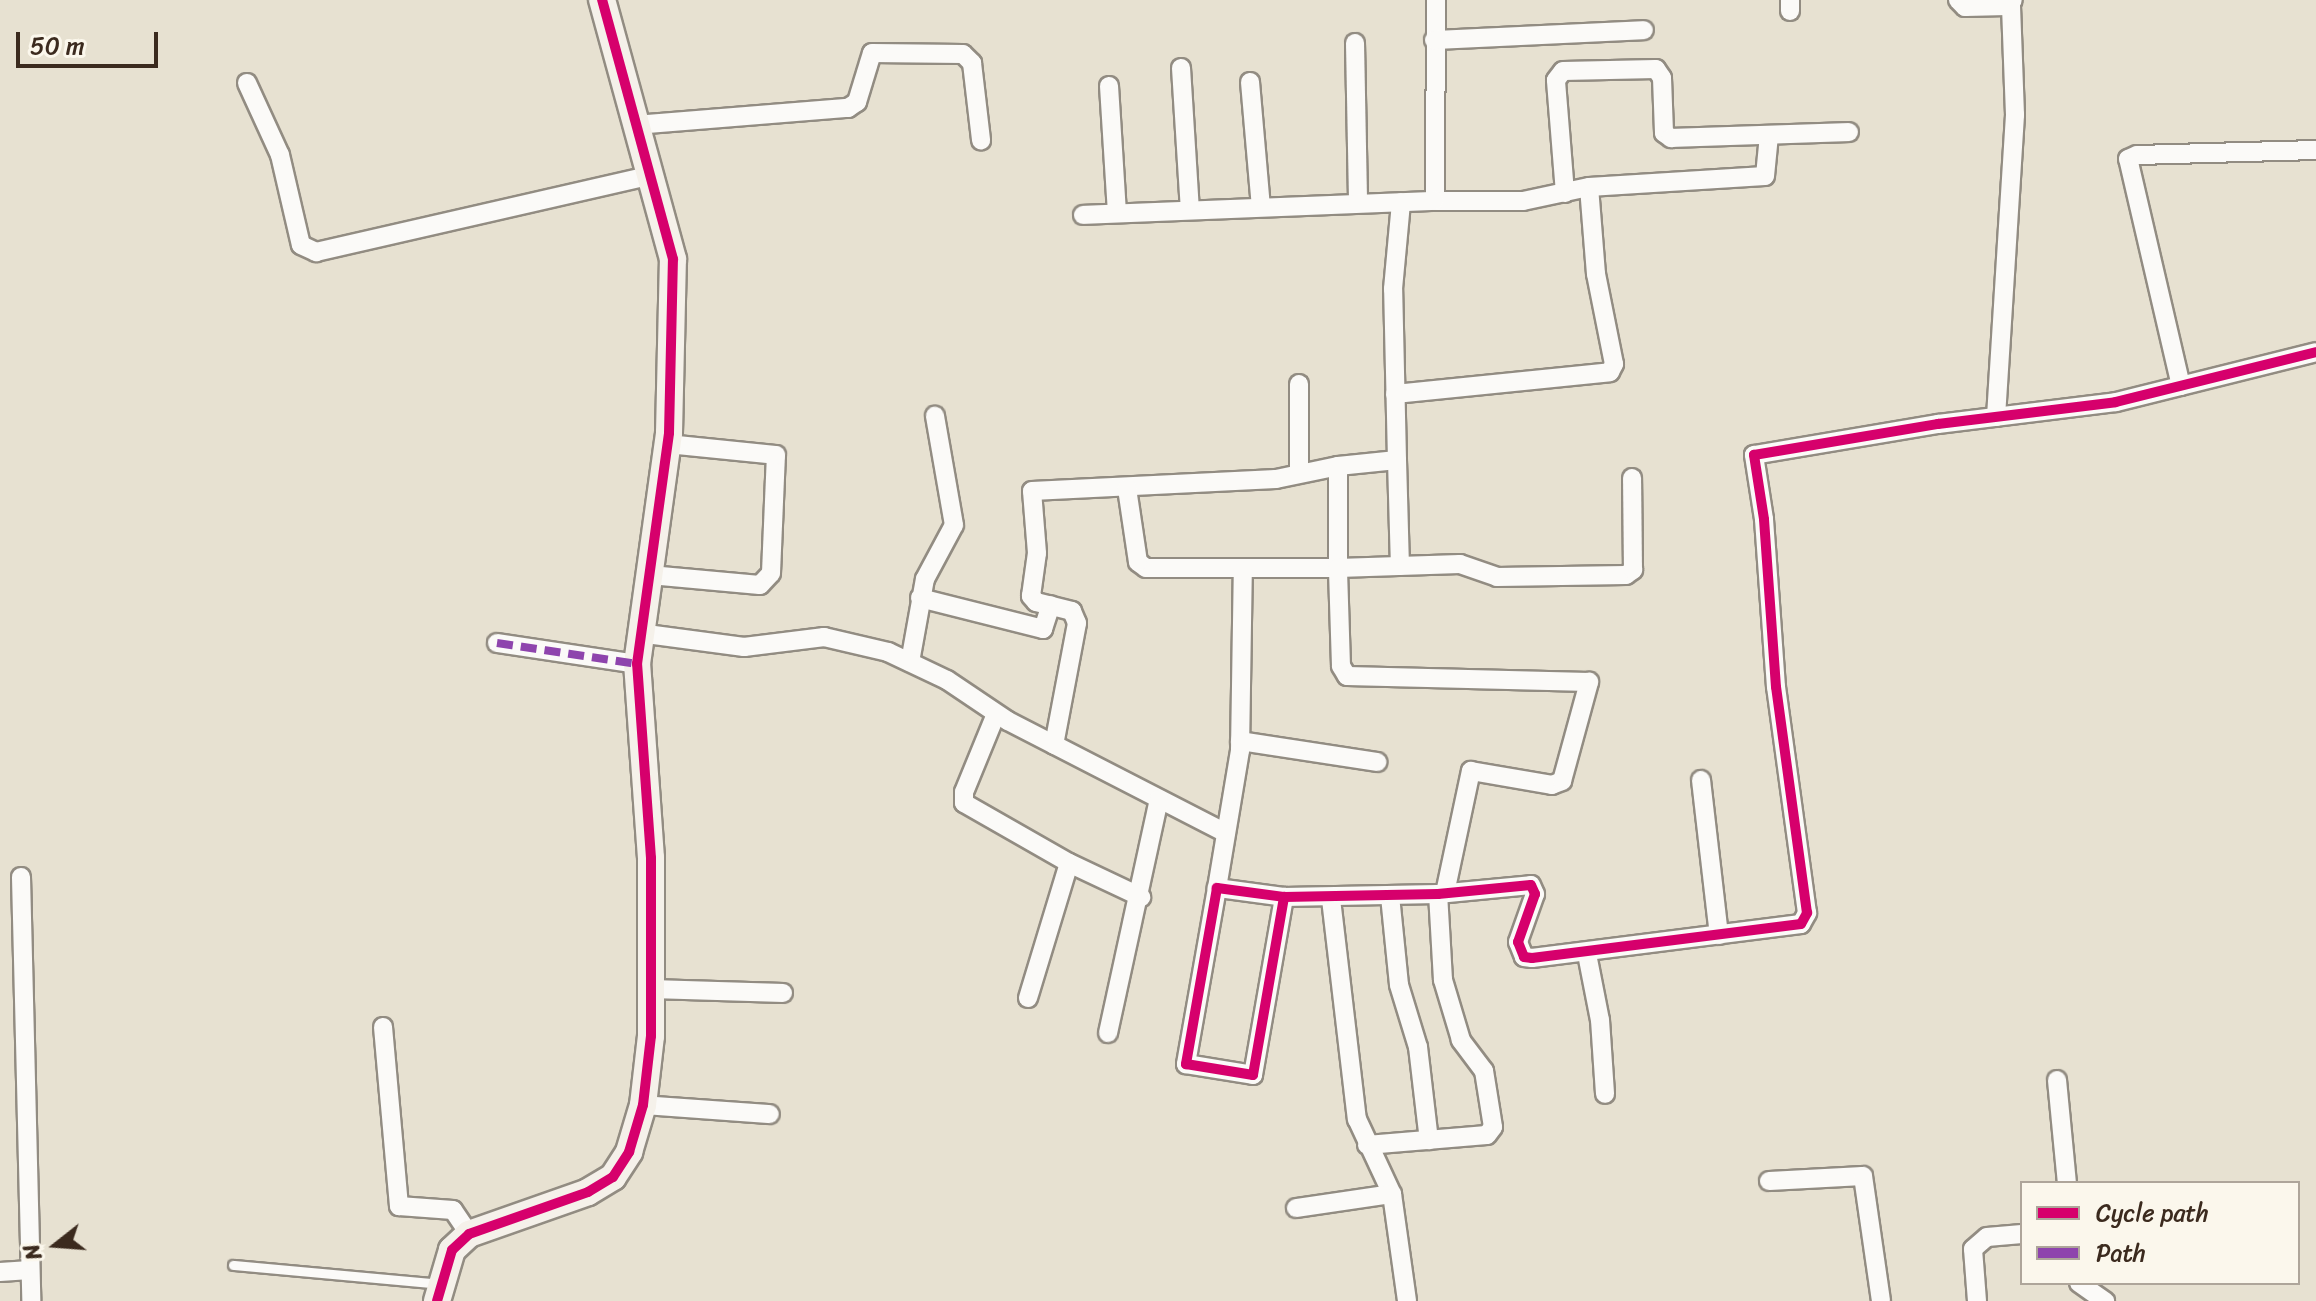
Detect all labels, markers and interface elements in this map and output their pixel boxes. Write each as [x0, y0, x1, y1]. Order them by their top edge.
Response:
scale bar [20, 16, 162, 66]
text: 50 m [30, 25, 85, 67]
legend [2020, 1181, 2300, 1285]
text: Cycle path [2096, 1192, 2209, 1234]
north arrow [16, 1205, 96, 1285]
text: Path [2096, 1232, 2146, 1274]
text: N [12, 1239, 53, 1265]

